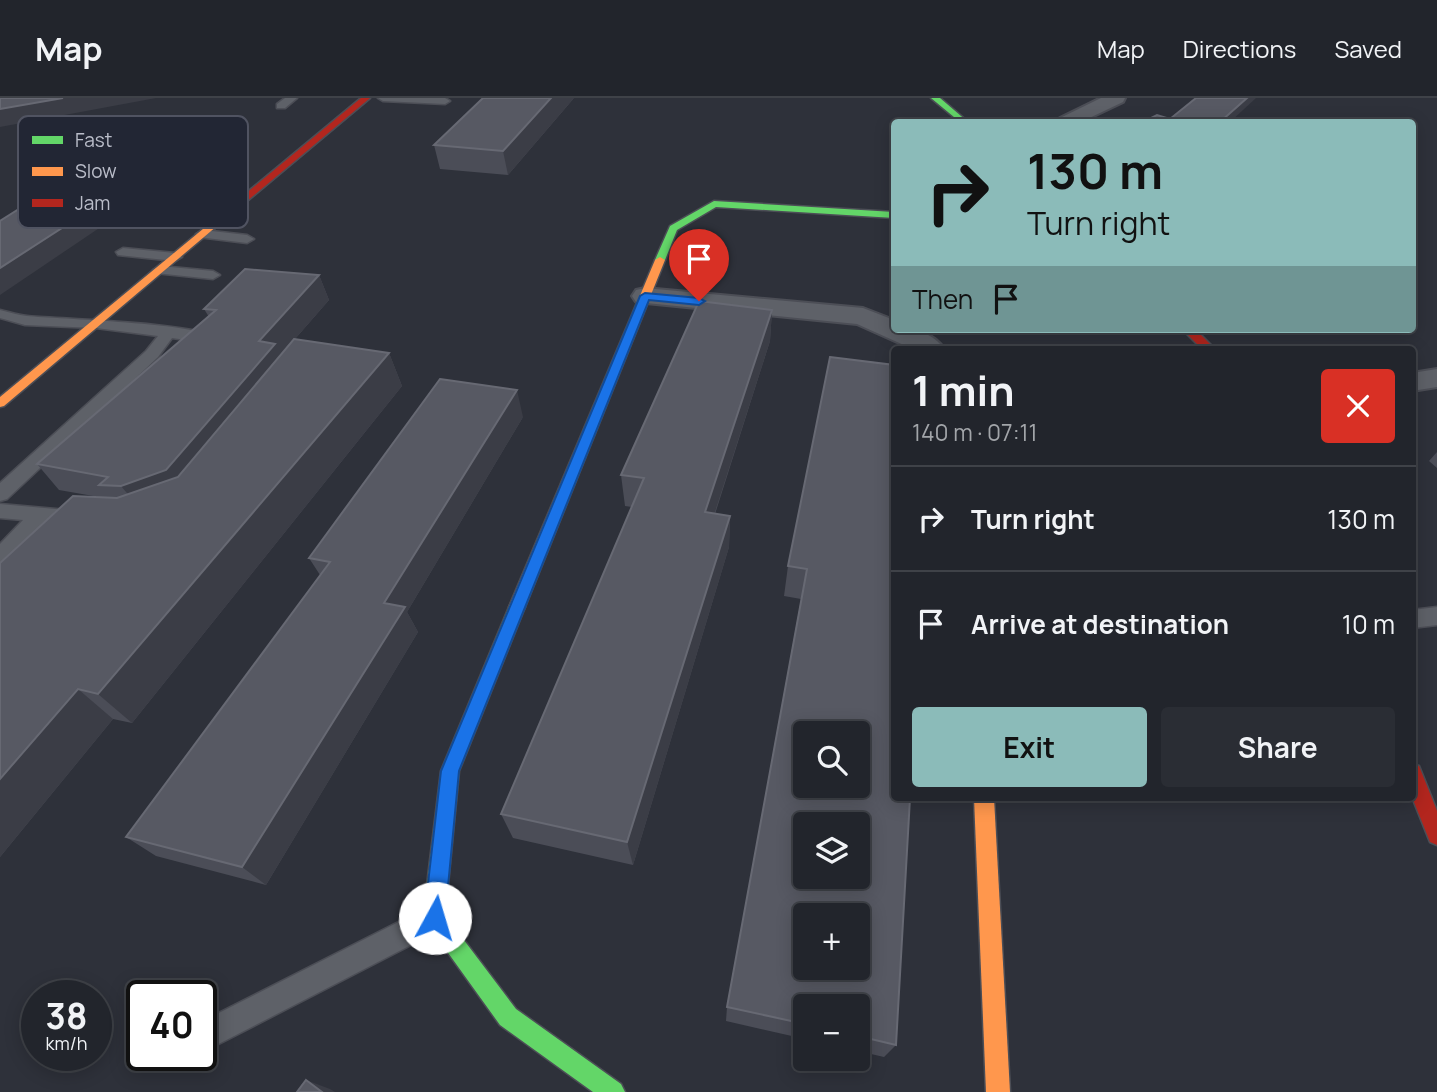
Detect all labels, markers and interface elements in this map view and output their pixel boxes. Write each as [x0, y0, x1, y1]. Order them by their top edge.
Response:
text: Map [35, 26, 103, 71]
text: Map [1097, 32, 1145, 65]
text: Directions [1183, 32, 1296, 65]
text: Saved [1334, 32, 1402, 65]
legend [18, 116, 248, 228]
text: Fast [75, 127, 112, 153]
text: 130 m [1027, 137, 1163, 204]
icon: right [912, 147, 1003, 238]
text: Slow [75, 158, 117, 184]
text: Jam [75, 190, 110, 216]
text: Turn right [1027, 201, 1170, 245]
pin [669, 229, 729, 301]
icon: arrive [680, 240, 718, 278]
icon: arrive [987, 280, 1025, 318]
text: Then [912, 281, 973, 317]
text: 1 min [912, 361, 1015, 419]
button: close [1321, 369, 1395, 443]
text: 140 m · 07:11 [912, 416, 1037, 448]
icon: right [912, 500, 950, 538]
text: Turn right [971, 501, 1095, 537]
text: 130 m [1327, 501, 1395, 537]
icon: arrive [912, 605, 950, 643]
text: Arrive at destination [971, 606, 1229, 642]
text: 10 m [1342, 606, 1395, 642]
button: Exit [912, 707, 1147, 787]
button: Share [1161, 707, 1395, 787]
map controls [793, 721, 870, 1071]
button: search [793, 721, 870, 798]
button: layers [793, 812, 870, 889]
position arrow [398, 881, 472, 955]
button: + [793, 903, 870, 980]
speed limit sign: 40 [126, 980, 217, 1071]
text: 38 [46, 992, 87, 1040]
button: − [793, 994, 870, 1071]
text: km/h [46, 1031, 87, 1055]

